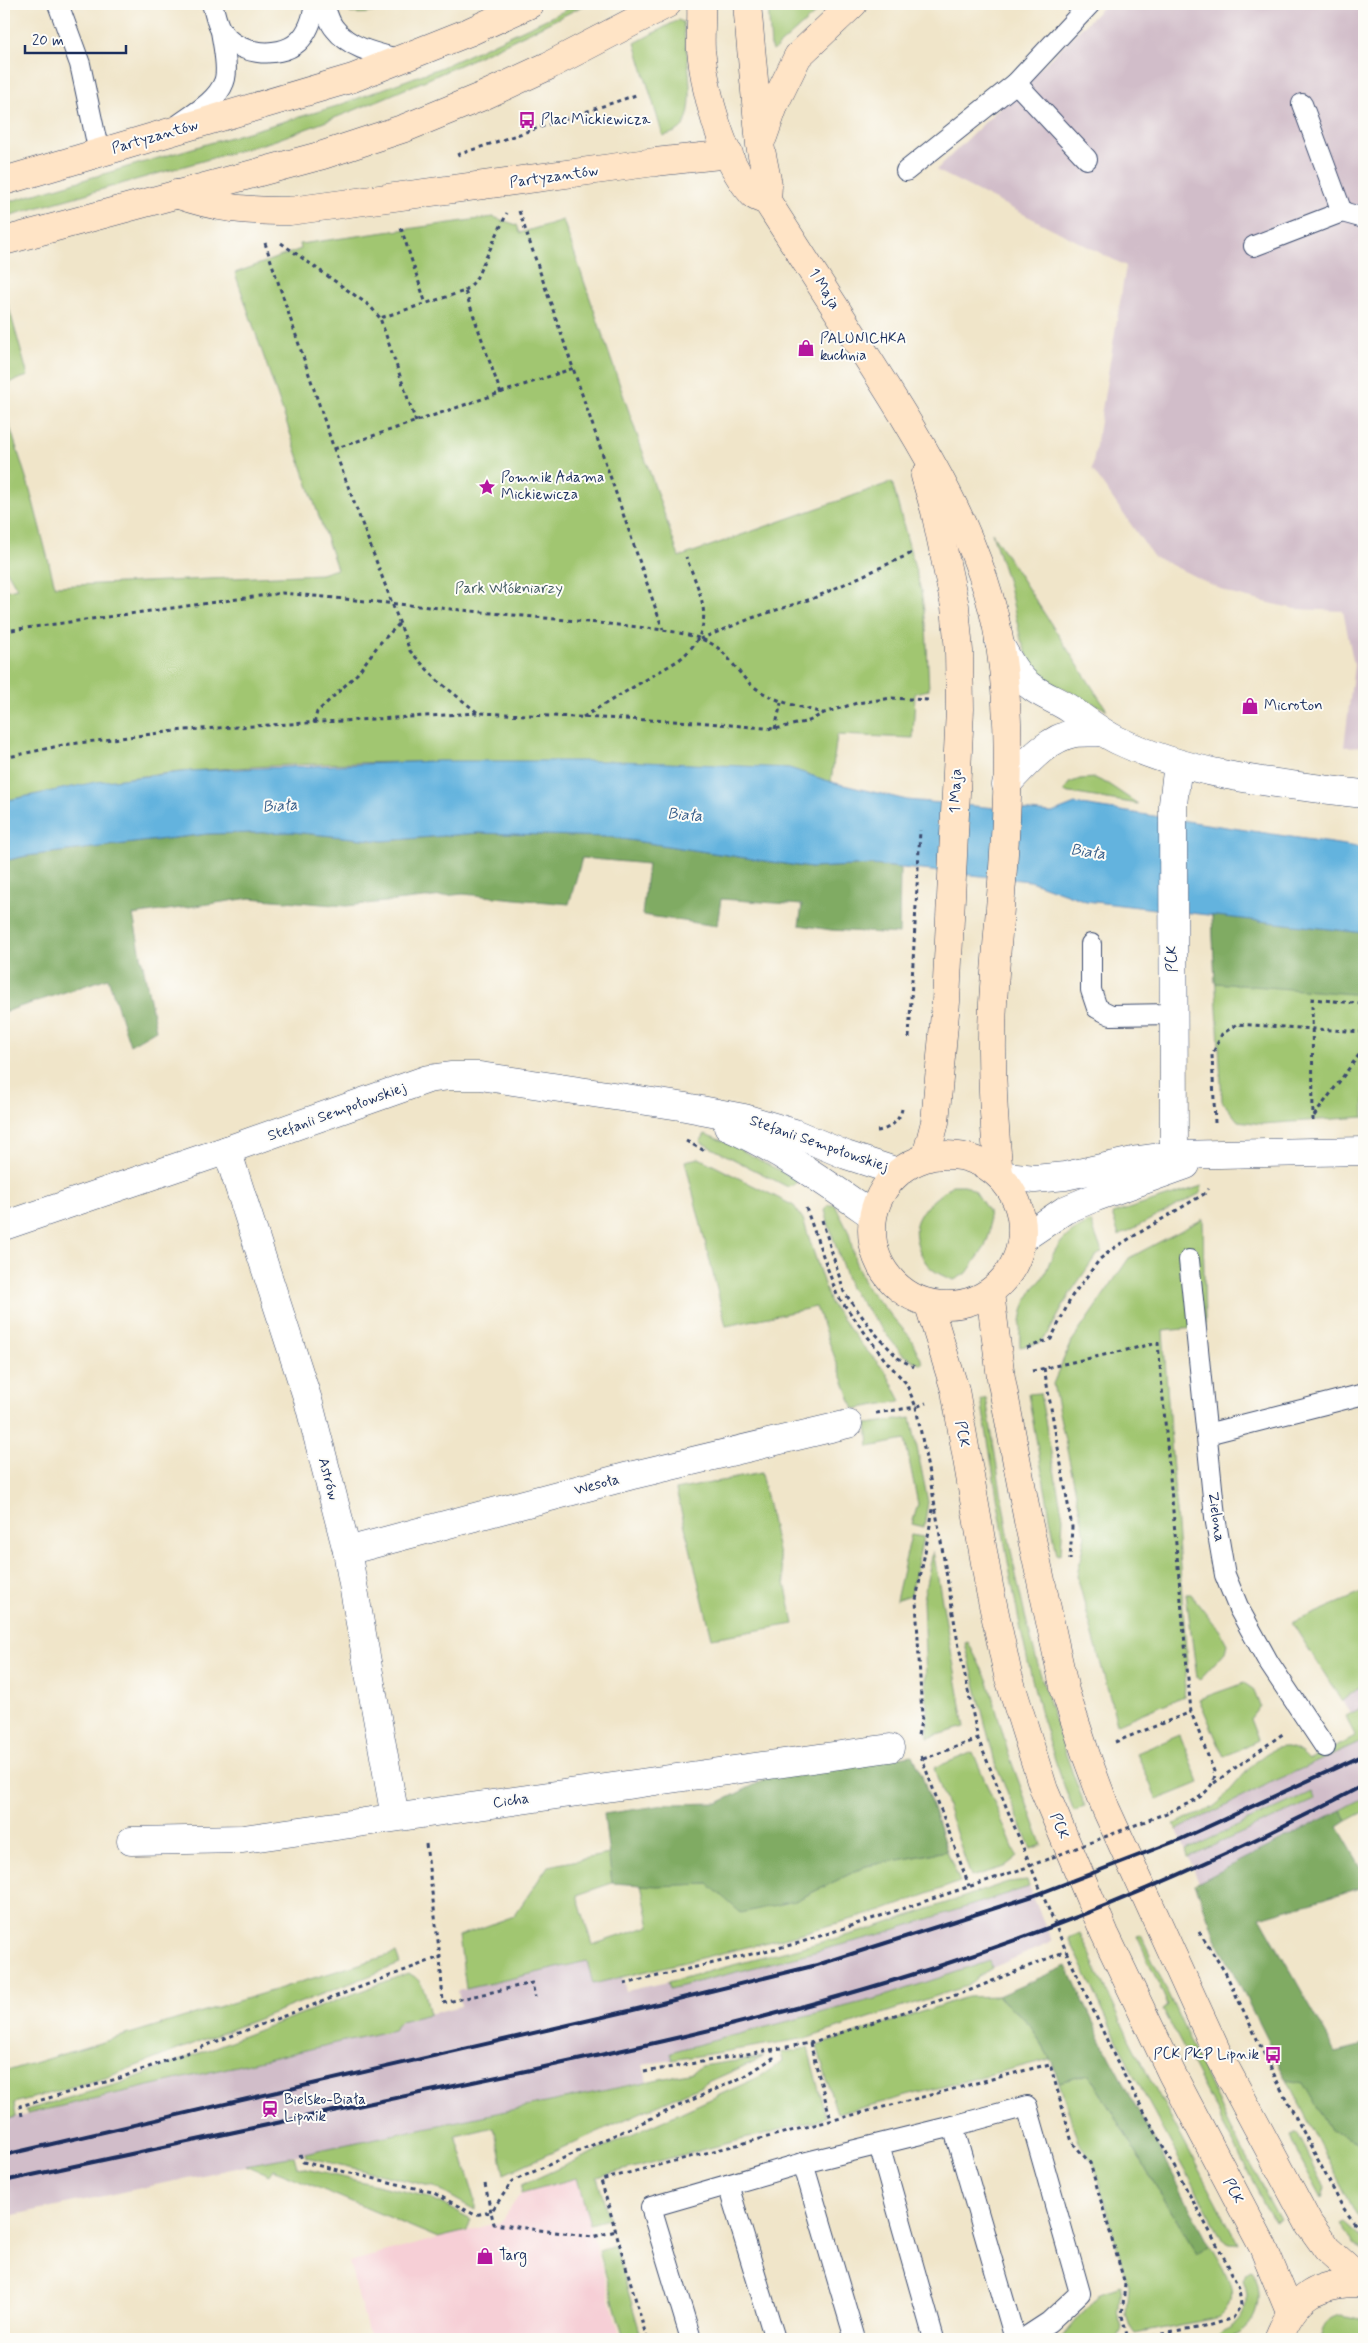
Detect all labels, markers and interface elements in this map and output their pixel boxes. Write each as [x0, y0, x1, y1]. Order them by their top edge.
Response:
scale bar [25, 22, 126, 54]
text: 20 m [32, 31, 64, 51]
bus stop icon: Plac Mickiewicza [517, 110, 537, 130]
place label: Plac Mickiewicza [541, 110, 652, 130]
street label: Partyzantów [109, 115, 201, 159]
street label: Partyzantów [508, 161, 600, 193]
street label: 1 Maja [804, 265, 844, 313]
place label: PALUNICHKA kuchnia [820, 329, 906, 366]
shop icon: PALUNICHKA kuchnia [796, 338, 816, 358]
place label: Pomnik Adama Mickiewicza [501, 468, 604, 505]
place icon: Pomnik Adama Mickiewicza [477, 477, 497, 497]
park label: Park Włókniarzy [455, 579, 563, 599]
shop icon: Microton [1240, 696, 1260, 716]
place label: Microton [1264, 696, 1323, 716]
street label: 1 Maja [945, 768, 967, 814]
water label: Biała [262, 794, 298, 818]
water label: Biała [667, 803, 703, 827]
water label: Biała [1069, 839, 1107, 865]
street label: PCK [1163, 946, 1183, 972]
street label: Stefanii Sempołowskiej [265, 1078, 409, 1146]
street label: Stefanii Sempołowskiej [747, 1111, 891, 1177]
street label: PCK [950, 1419, 974, 1449]
street label: Astrów [313, 1456, 343, 1502]
street label: Wesoła [572, 1469, 622, 1501]
street label: Zielona [1203, 1491, 1229, 1544]
street label: Cicha [492, 1789, 531, 1813]
street label: PCK [1045, 1810, 1073, 1842]
place label: PCK PKP Lipnik [1154, 2045, 1259, 2065]
bus stop icon: PCK PKP Lipnik [1263, 2045, 1283, 2065]
place label: Bielsko-Biała Lipnik [284, 2090, 366, 2127]
station icon: Bielsko-Biała Lipnik [260, 2099, 280, 2119]
street label: PCK [1218, 2175, 1248, 2208]
shop icon: Targ [475, 2246, 495, 2266]
place label: Targ [499, 2246, 527, 2267]

